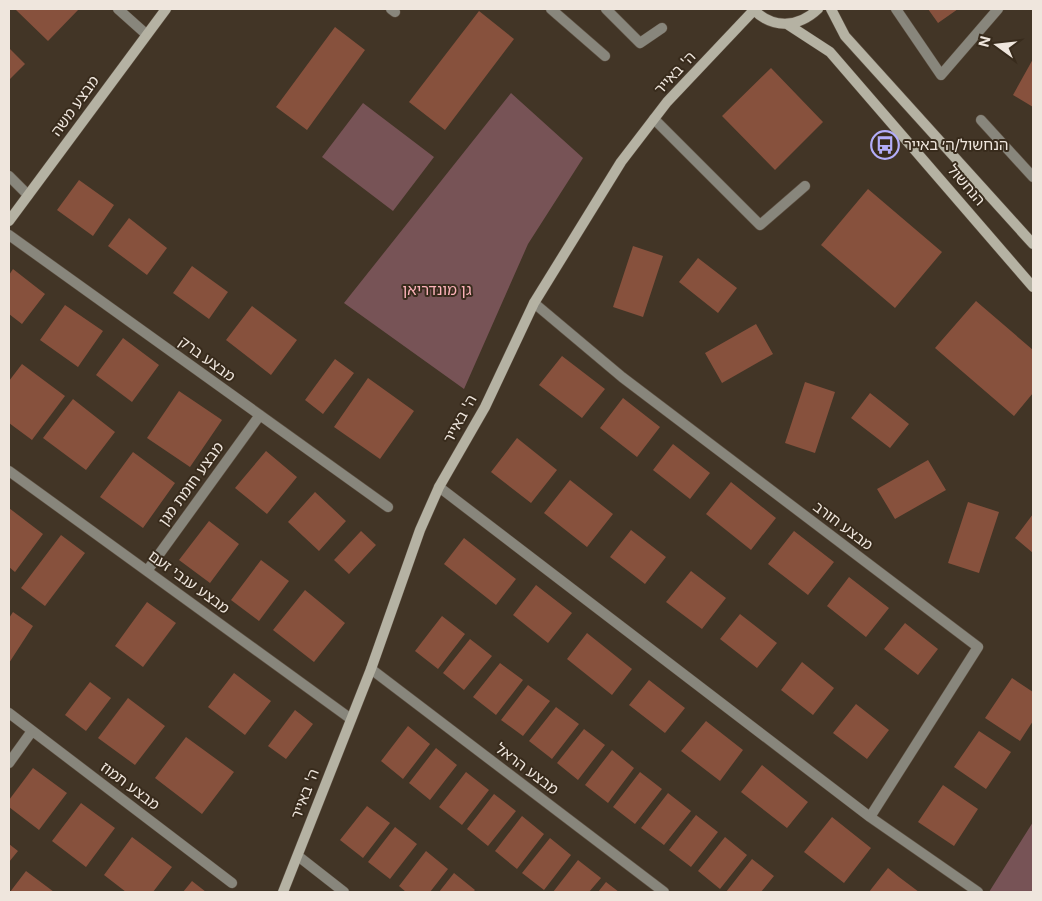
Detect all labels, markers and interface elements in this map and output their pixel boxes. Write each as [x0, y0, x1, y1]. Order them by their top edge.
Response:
north arrow [972, 20, 1022, 70]
text: N [974, 34, 994, 49]
street label: ה' באייר [650, 47, 699, 98]
street label: מבצע משה [46, 72, 103, 140]
bus stop icon: הנחשול/ה׳ באייר [870, 130, 900, 160]
place label: הנחשול/ה׳ באייר [904, 135, 1008, 154]
street label: הנחשול [943, 160, 989, 209]
park label: גן מונדריאן [402, 280, 472, 299]
street label: מבצע ברק [175, 332, 239, 386]
street label: ה' באייר [439, 391, 481, 446]
street label: מבצע חומת מגן [154, 438, 227, 529]
street label: מבצע חורב [810, 497, 877, 554]
street label: מבצע ענבי זעם [145, 546, 234, 618]
street label: מבצע הראל [492, 739, 563, 799]
street label: מבצע תמוז [97, 757, 164, 814]
street label: ה' באייר [286, 766, 323, 822]

